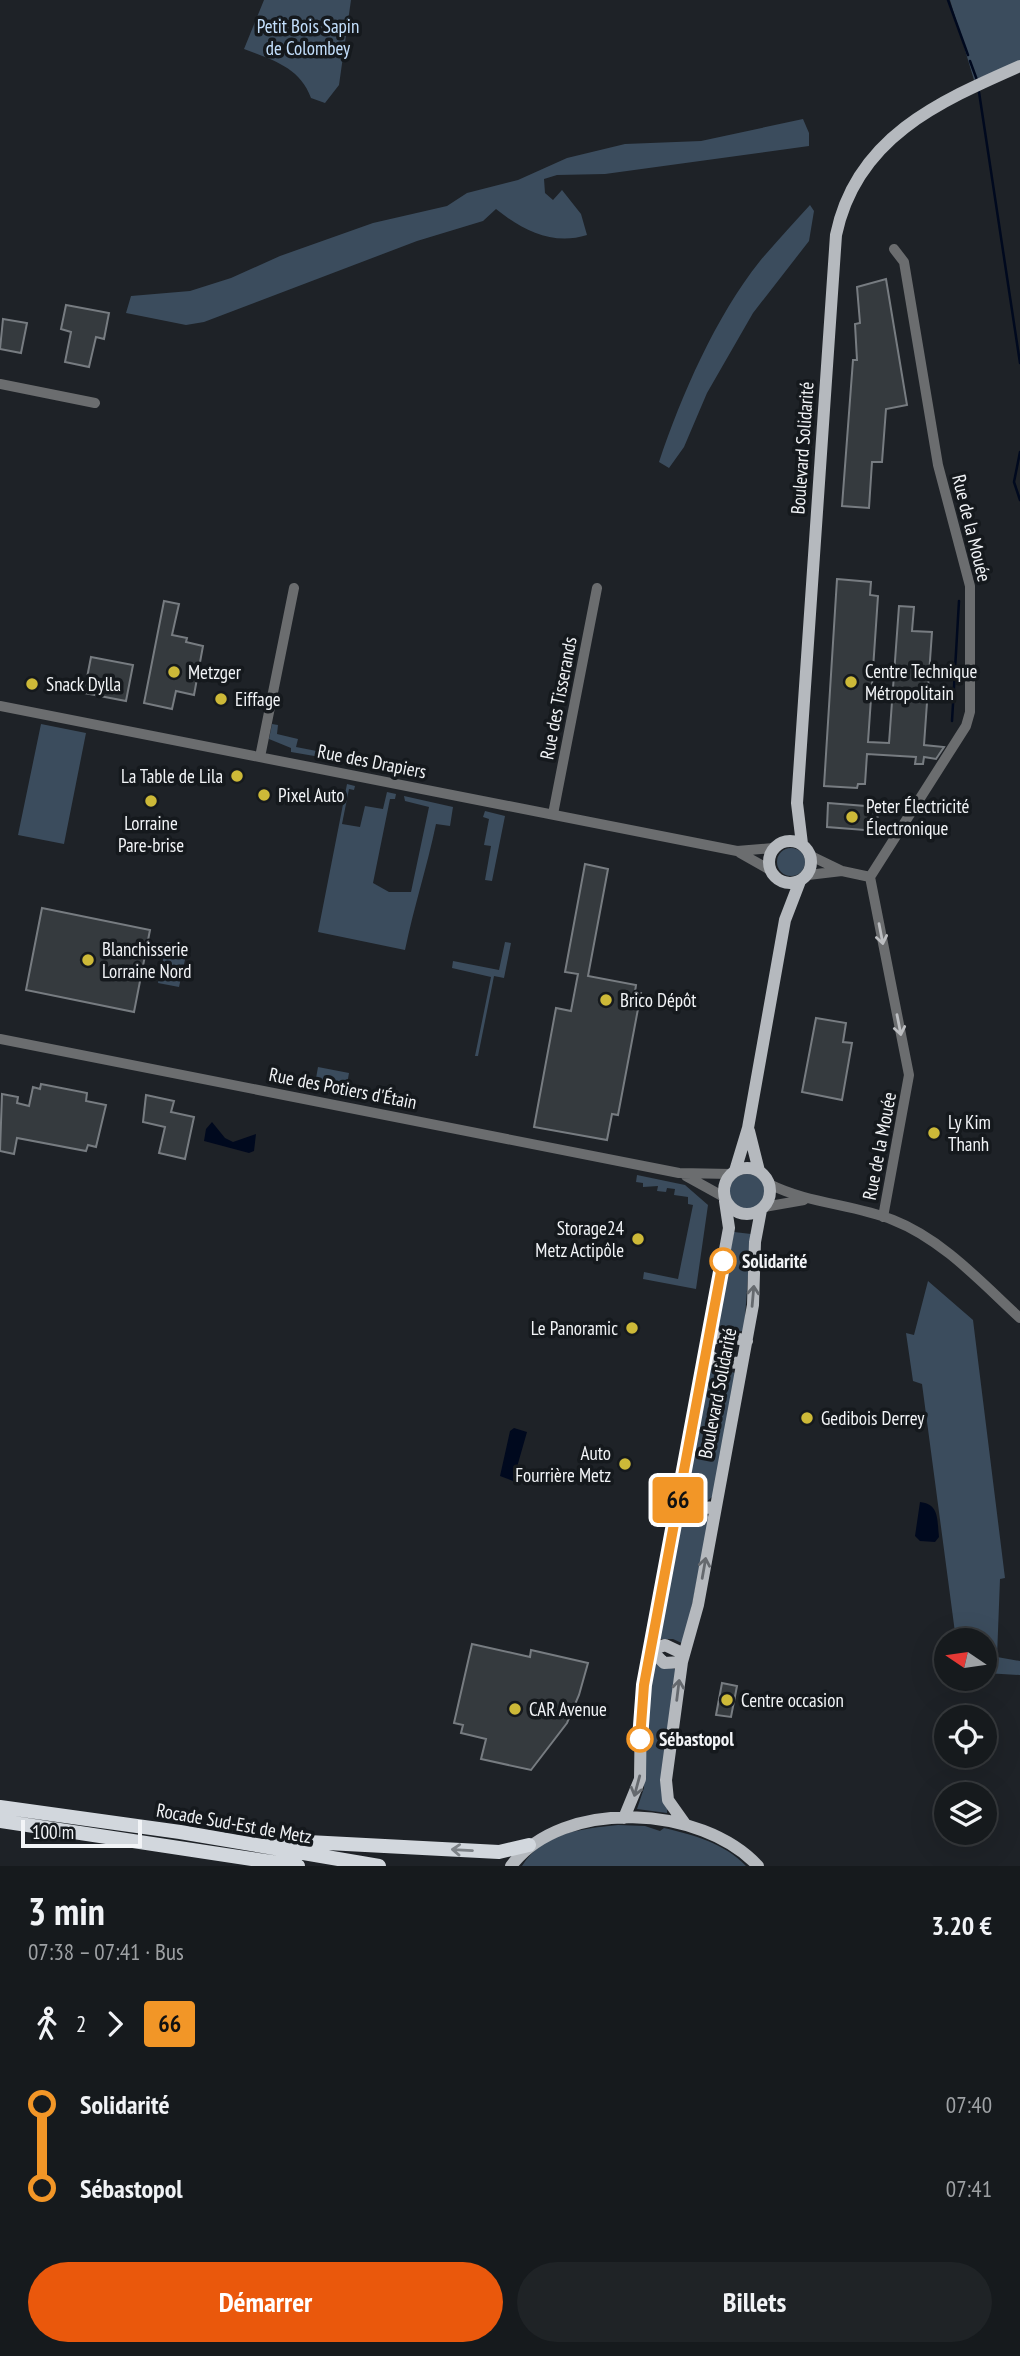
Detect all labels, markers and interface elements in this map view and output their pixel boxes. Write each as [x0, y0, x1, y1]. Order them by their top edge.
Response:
park label: Petit Bois Sapin de Colombey [257, 14, 359, 60]
street label: Boulevard Solidarité [785, 381, 819, 515]
street label: Rue de la Mouée [947, 472, 997, 584]
street label: Rue des Tisserands [534, 635, 582, 761]
place label: Centre Technique Métropolitain [865, 659, 977, 705]
place label: Metzger [188, 660, 242, 684]
marker: Metzger [166, 664, 182, 680]
place label: Snack Dylla [46, 672, 121, 696]
marker: Centre Technique Métropolitain [843, 674, 859, 690]
marker: Snack Dylla [24, 676, 40, 692]
place label: Eiffage [235, 687, 281, 711]
marker: Eiffage [213, 691, 229, 707]
street label: Rue des Drapiers [316, 739, 428, 783]
place label: La Table de Lila [121, 764, 223, 788]
marker: La Table de Lila [229, 768, 245, 784]
place label: Pixel Auto [278, 783, 344, 807]
marker: Pixel Auto [256, 787, 272, 803]
marker: Lorraine Pare-brise [143, 793, 159, 809]
place label: Peter Électricité Électronique [866, 794, 970, 840]
marker: Peter Électricité Électronique [844, 809, 860, 825]
place label: Lorraine Pare-brise [118, 811, 184, 857]
one-way arrow [875, 922, 889, 945]
place label: Blanchisserie Lorraine Nord [102, 937, 191, 983]
marker: Blanchisserie Lorraine Nord [80, 952, 96, 968]
place label: Brico Dépôt [620, 988, 697, 1012]
marker: Brico Dépôt [598, 992, 614, 1008]
one-way arrow [893, 1013, 907, 1036]
street label: Rue des Potiers d'Étain [267, 1062, 419, 1114]
street label: Rue de la Mouée [857, 1090, 901, 1202]
place label: Ly Kim Thanh [948, 1110, 991, 1156]
marker: Ly Kim Thanh [926, 1125, 942, 1141]
place label: Storage24 Metz Actipôle [535, 1216, 624, 1262]
marker: Storage24 Metz Actipôle [630, 1231, 646, 1247]
marker: Solidarité [710, 1248, 736, 1274]
place label: Solidarité [742, 1249, 808, 1273]
one-way arrow [747, 1285, 760, 1308]
place label: Le Panoramic [531, 1316, 618, 1340]
marker: Le Panoramic [624, 1320, 640, 1336]
street label: Boulevard Solidarité [693, 1325, 741, 1460]
place label: Gedibois Derrey [821, 1406, 925, 1430]
marker: Gedibois Derrey [799, 1410, 815, 1426]
place label: Auto Fourrière Metz [515, 1441, 611, 1487]
marker: Auto Fourrière Metz [617, 1456, 633, 1472]
line badge: 66 [646, 1477, 710, 1523]
text: 66 [667, 1484, 689, 1515]
one-way arrow [698, 1557, 712, 1580]
north arrow [934, 1628, 998, 1690]
map controls [934, 1628, 997, 1845]
one-way arrow [672, 1679, 685, 1702]
place label: Centre occasion [741, 1688, 844, 1712]
marker: Centre occasion [719, 1692, 735, 1708]
place label: CAR Avenue [529, 1697, 607, 1721]
marker: CAR Avenue [507, 1701, 523, 1717]
button: locate [934, 1705, 997, 1768]
marker: Sébastopol [627, 1726, 653, 1752]
place label: Sébastopol [659, 1727, 734, 1751]
one-way arrow [630, 1775, 643, 1797]
button: layers [934, 1782, 997, 1845]
street label: Rocade Sud-Est de Metz [155, 1798, 314, 1848]
scale bar [21, 1817, 142, 1849]
text: 100 m [32, 1820, 74, 1844]
one-way arrow [451, 1843, 474, 1856]
text: 3 min [28, 1886, 105, 1935]
text: 3.20 € [931, 1909, 992, 1942]
text: 07:38 – 07:41 · Bus [28, 1937, 184, 1966]
icon: walk [28, 2005, 66, 2043]
icon: forward [96, 2005, 134, 2043]
text: 66 [158, 2008, 181, 2039]
text: 2 [76, 2009, 86, 2038]
text: Solidarité [80, 2088, 170, 2121]
text: 07:40 [946, 2090, 992, 2119]
text: Sébastopol [80, 2172, 183, 2205]
text: 07:41 [946, 2174, 992, 2203]
button: Démarrer [28, 2262, 503, 2342]
button: Billets [517, 2262, 992, 2342]

